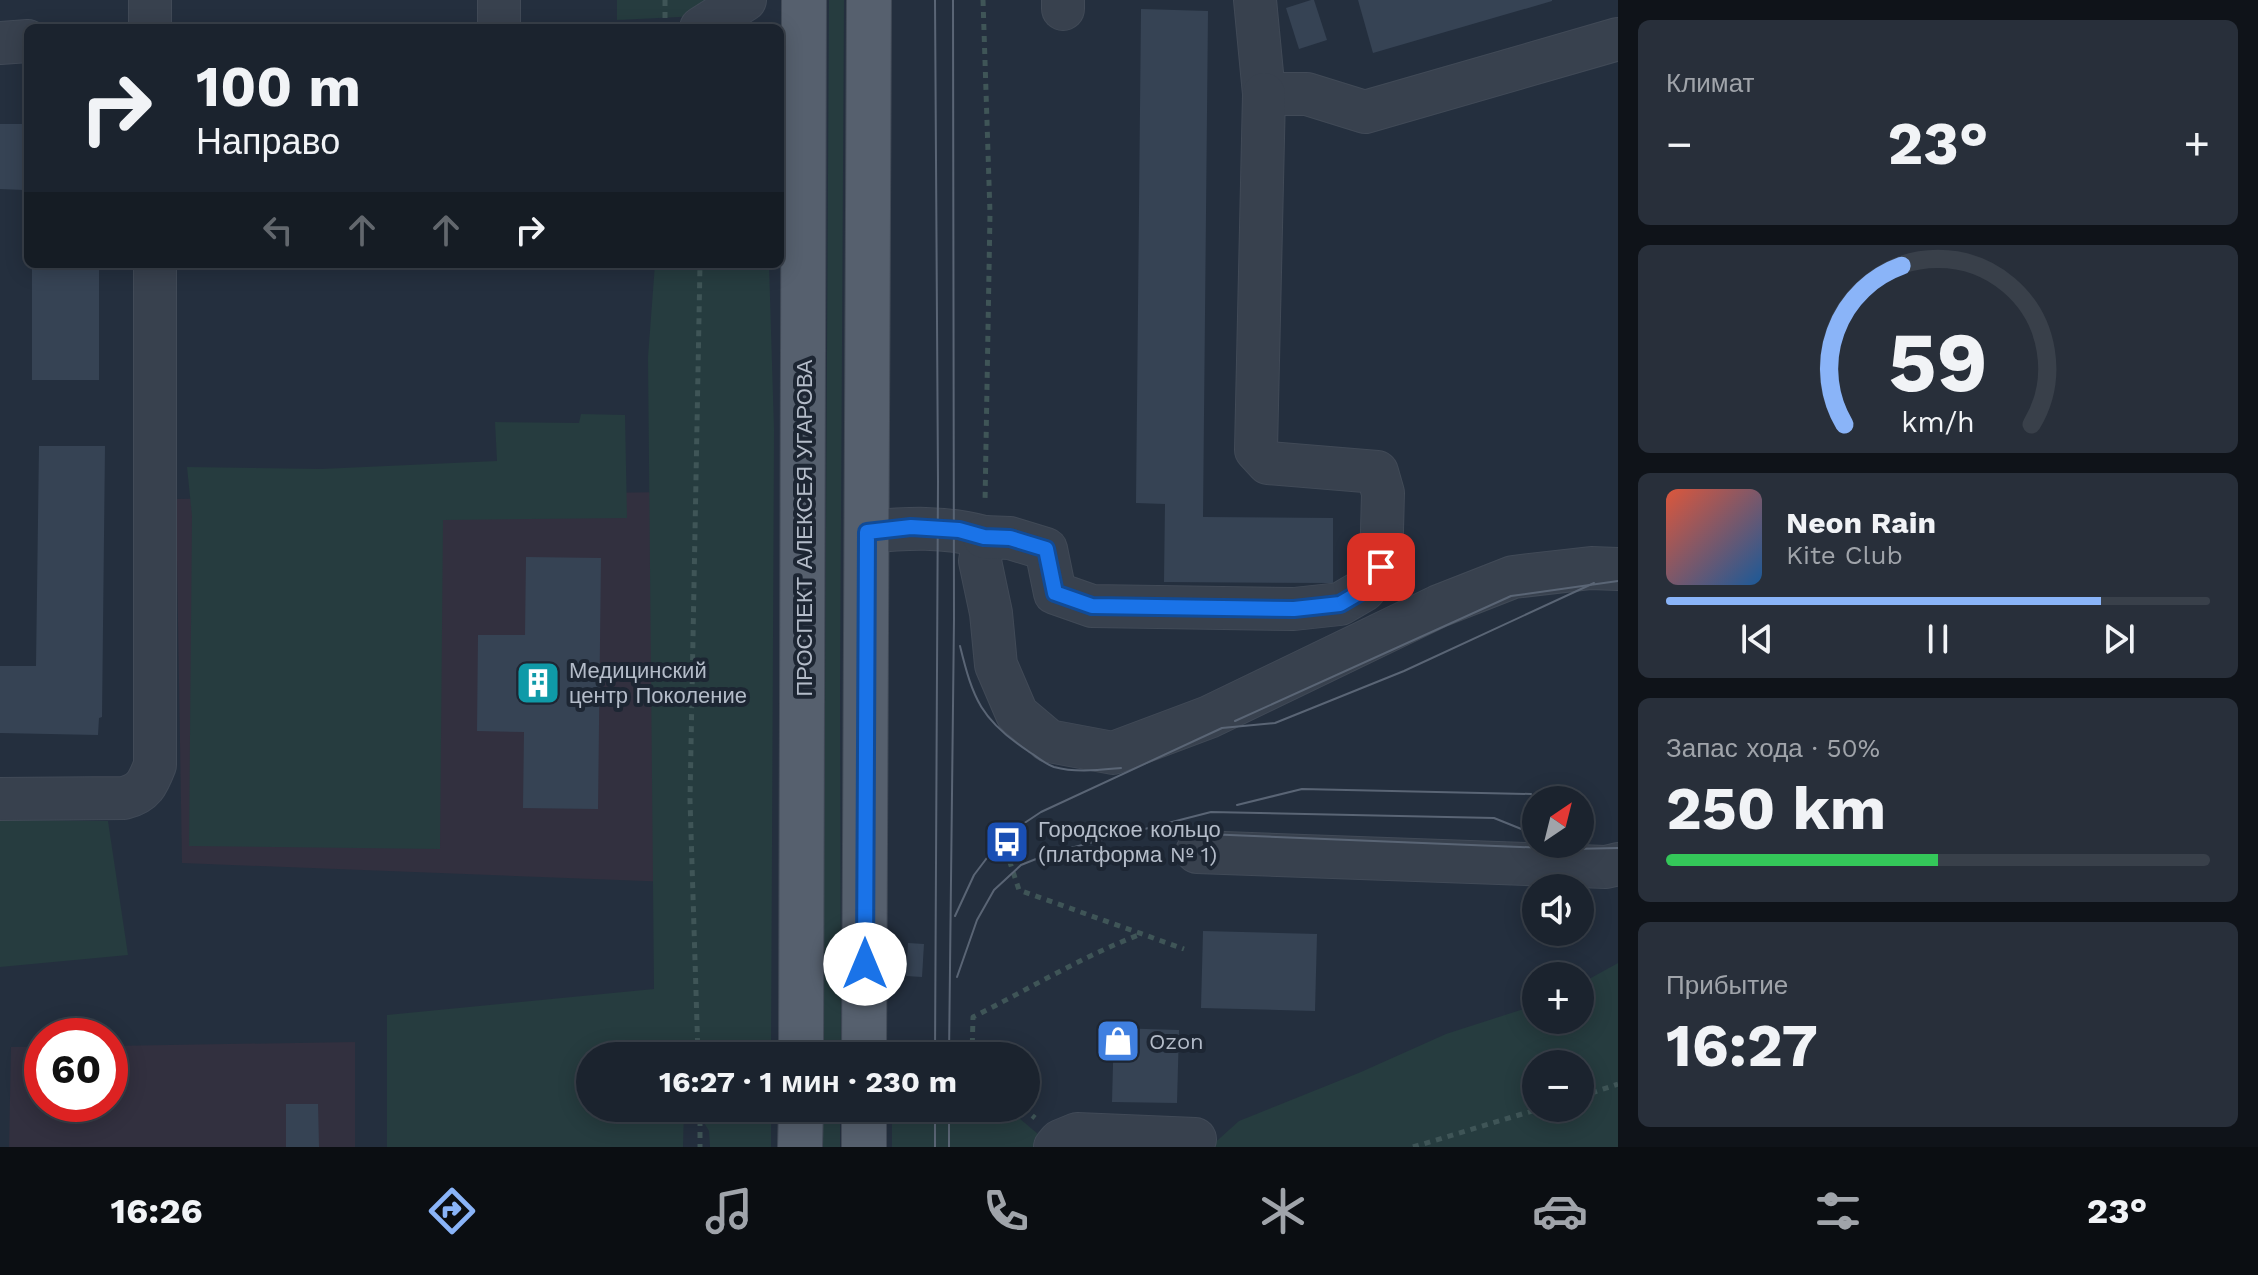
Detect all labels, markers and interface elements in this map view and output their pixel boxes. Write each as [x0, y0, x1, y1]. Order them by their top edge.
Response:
text: 100 m [196, 54, 361, 120]
icon: right [64, 56, 168, 160]
text: Климат [1666, 68, 1755, 98]
text: 23° [1887, 108, 1989, 179]
text: − [1666, 118, 1693, 170]
text: + [2183, 118, 2210, 170]
text: Направо [196, 121, 340, 163]
icon: left [256, 208, 300, 252]
icon: ahead [340, 208, 384, 252]
icon: ahead [424, 208, 468, 252]
icon: right [508, 208, 552, 252]
text: 59 [1888, 313, 1988, 410]
street label: ПРОСПЕКТ АЛЕКСЕЯ УГАРОВА [792, 359, 817, 697]
text: km/h [1901, 405, 1975, 439]
text: Neon Rain [1786, 505, 1936, 540]
pin [1347, 533, 1415, 601]
text: Kite Club [1786, 540, 1903, 570]
icon: arrive [1359, 545, 1403, 589]
icon: previous [1735, 617, 1779, 661]
icon: pause [1916, 617, 1960, 661]
icon: next [2097, 617, 2141, 661]
place label: Медицинский центр Поколение [569, 658, 747, 708]
building icon: Медицинский центр Поколение [514, 659, 562, 707]
text: Запас хода · 50% [1666, 733, 1880, 763]
text: 250 km [1666, 773, 1886, 844]
north arrow [1522, 786, 1594, 858]
map controls [1522, 786, 1594, 1122]
place label: Городское кольцо (платформа № 1) [1038, 817, 1221, 867]
bus stop icon: Городское кольцо (платформа № 1) [983, 818, 1031, 866]
button: sound [1522, 874, 1594, 946]
position arrow [823, 922, 907, 1006]
button: + [1522, 962, 1594, 1034]
text: Прибытие [1666, 970, 1788, 1000]
text: 16:27 [1666, 1010, 1818, 1081]
shop icon: Ozon [1094, 1017, 1142, 1065]
speed limit sign: 60 [24, 1018, 128, 1122]
place label: Ozon [1149, 1029, 1204, 1054]
button: − [1522, 1050, 1594, 1122]
text: 16:27 · 1 мин · 230 m [659, 1064, 957, 1099]
icon: directions [424, 1183, 480, 1239]
icon: music [701, 1183, 757, 1239]
icon: phone [978, 1183, 1034, 1239]
icon: climate [1255, 1183, 1311, 1239]
icon: car [1532, 1183, 1588, 1239]
icon: filters [1810, 1183, 1866, 1239]
text: 16:26 [111, 1190, 203, 1232]
text: 23° [2087, 1190, 2147, 1232]

